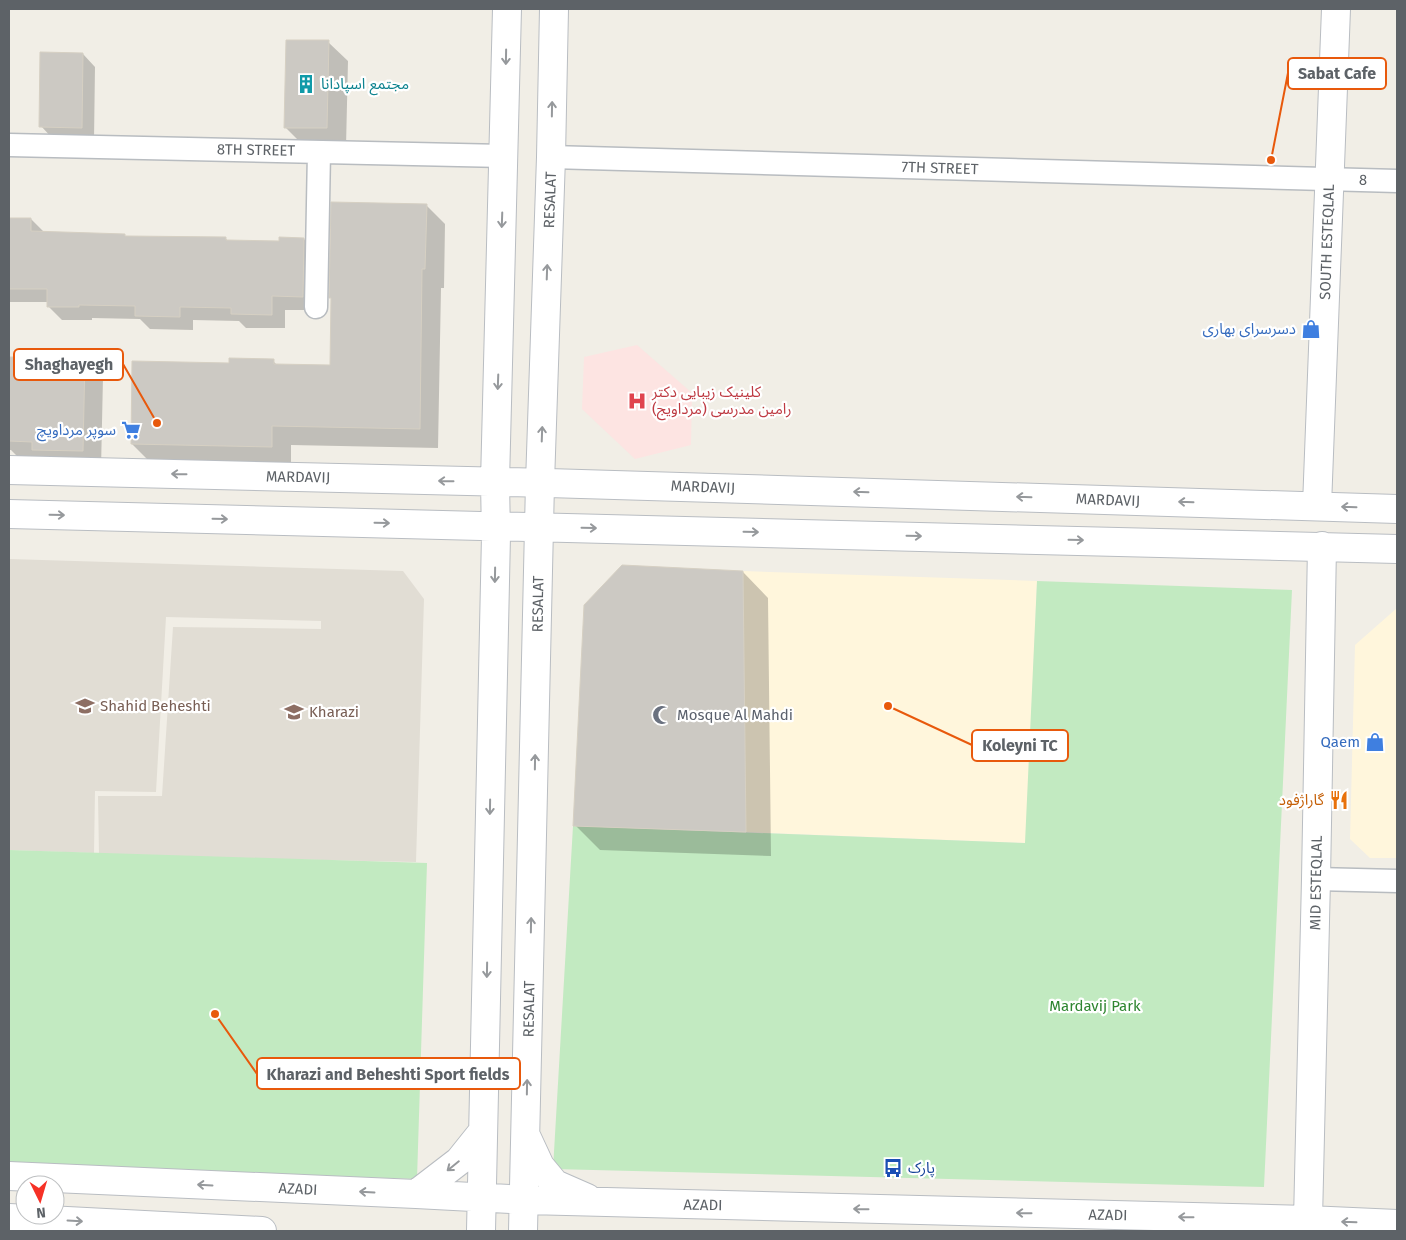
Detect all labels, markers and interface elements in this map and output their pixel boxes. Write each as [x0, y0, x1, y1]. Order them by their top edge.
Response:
one-way arrow [501, 49, 511, 65]
callout: Sabat Cafe [1288, 58, 1386, 89]
text: Sabat Cafe [1298, 64, 1376, 83]
building icon: مجتمع اسپادانا [295, 73, 317, 95]
place label: مجتمع اسپادانا [321, 75, 409, 96]
one-way arrow [547, 101, 557, 118]
street label: 8TH STREET [217, 140, 296, 160]
street label: 7TH STREET [901, 158, 979, 178]
street label: RESALAT [540, 171, 560, 229]
street label: 8 [1359, 171, 1367, 189]
street label: SOUTH ESTEQLAL [1316, 183, 1338, 300]
one-way arrow [498, 212, 507, 228]
one-way arrow [543, 264, 552, 280]
shop icon: دسرسرای بهاری [1300, 318, 1322, 340]
place label: دسرسرای بهاری [1202, 320, 1296, 338]
callout: Shaghayegh [14, 349, 123, 380]
text: Shaghayegh [25, 355, 113, 374]
one-way arrow [493, 374, 503, 390]
place label: کلینیک زیبایی دکتر رامین مدرسی (مرداویج) [651, 383, 792, 421]
hospital icon: کلینیک زیبایی دکتر رامین مدرسی (مرداویج) [626, 390, 648, 412]
supermarket icon: سوپر مرداویچ [120, 419, 142, 441]
place label: سوپر مرداویچ [37, 421, 116, 442]
one-way arrow [537, 426, 547, 442]
street label: MARDAVIJ [266, 467, 330, 487]
one-way arrow [171, 470, 187, 479]
one-way arrow [439, 476, 455, 485]
street label: MARDAVIJ [670, 477, 736, 497]
one-way arrow [854, 487, 870, 497]
street label: MARDAVIJ [1075, 490, 1141, 510]
one-way arrow [1016, 492, 1032, 502]
one-way arrow [1178, 497, 1194, 507]
one-way arrow [1341, 502, 1357, 512]
one-way arrow [49, 511, 65, 520]
one-way arrow [212, 515, 228, 524]
one-way arrow [374, 519, 390, 528]
one-way arrow [580, 523, 596, 533]
one-way arrow [742, 527, 759, 537]
one-way arrow [905, 531, 921, 541]
one-way arrow [1068, 535, 1084, 545]
one-way arrow [490, 566, 500, 582]
street label: RESALAT [529, 575, 547, 633]
school or university icon: Shahid Beheshti [74, 695, 96, 717]
place label: Shahid Beheshti [100, 697, 211, 715]
school or university icon: Kharazi [283, 701, 305, 723]
place label: Kharazi [309, 703, 359, 721]
mosque icon: Mosque Al Mahdi [651, 704, 673, 726]
place label: Mosque Al Mahdi [677, 706, 793, 724]
callout: Koleyni TC [972, 730, 1068, 761]
shop icon: Qaem [1364, 731, 1386, 753]
place label: Qaem [1321, 733, 1360, 751]
text: Koleyni TC [982, 736, 1059, 755]
one-way arrow [530, 754, 539, 770]
restaurant icon: گاراژفود [1328, 789, 1350, 811]
place label: گاراژفود [1279, 791, 1325, 809]
one-way arrow [485, 798, 495, 815]
street label: MID ESTEQLAL [1306, 835, 1326, 931]
one-way arrow [526, 917, 536, 933]
one-way arrow [482, 961, 492, 977]
street label: RESALAT [520, 980, 538, 1038]
park label: Mardavij Park [1049, 997, 1141, 1015]
callout: Kharazi and Beheshti Sport fields [257, 1058, 520, 1089]
text: Kharazi and Beheshti Sport fields [267, 1065, 510, 1084]
one-way arrow [522, 1079, 532, 1096]
bus stop icon: پارک [882, 1157, 904, 1179]
place label: پارک [908, 1159, 935, 1178]
one-way arrow [447, 1160, 460, 1171]
north arrow [15, 1175, 65, 1225]
street label: AZADI [278, 1179, 318, 1199]
one-way arrow [197, 1180, 214, 1190]
one-way arrow [360, 1187, 376, 1197]
street label: AZADI [683, 1196, 723, 1214]
text: N [36, 1204, 46, 1221]
one-way arrow [853, 1204, 869, 1213]
street label: AZADI [1088, 1206, 1128, 1224]
one-way arrow [1016, 1208, 1032, 1218]
one-way arrow [1178, 1212, 1194, 1222]
one-way arrow [67, 1217, 83, 1226]
one-way arrow [1341, 1217, 1357, 1226]

